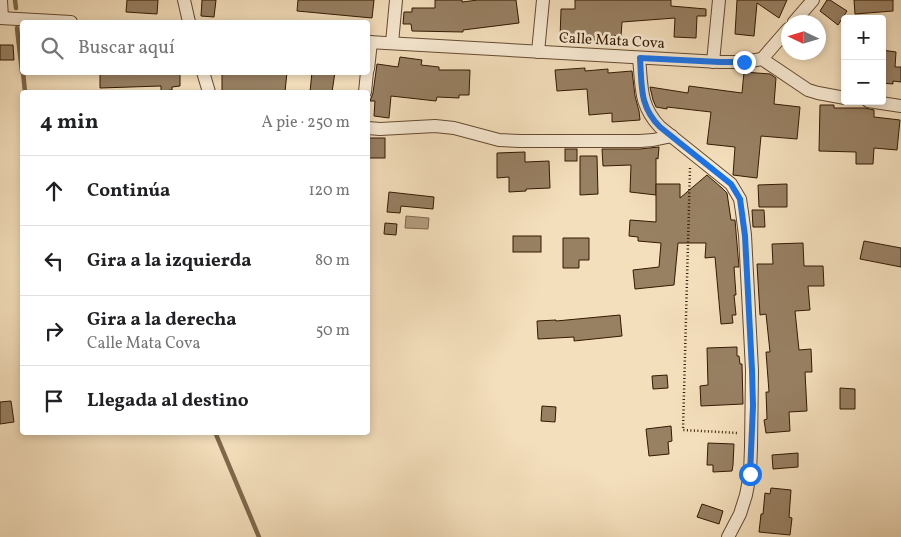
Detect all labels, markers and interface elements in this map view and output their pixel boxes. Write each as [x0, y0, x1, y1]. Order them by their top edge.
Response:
north arrow [781, 15, 826, 60]
map controls [841, 15, 886, 105]
button: + [841, 15, 886, 60]
search box [20, 20, 370, 75]
street label: Calle Mata Cova [558, 28, 666, 55]
icon: search [38, 34, 66, 62]
text: Buscar aquí [78, 35, 175, 61]
route end [733, 51, 756, 74]
button: − [841, 60, 886, 105]
text: 4 min [40, 108, 99, 137]
text: A pie · 250 m [261, 112, 350, 134]
icon: ahead [40, 177, 68, 205]
text: Continúa [87, 178, 170, 204]
text: 120 m [308, 180, 350, 202]
icon: left [40, 247, 68, 275]
text: Gira a la izquierda [87, 248, 252, 274]
text: 80 m [315, 250, 350, 272]
text: Gira a la derecha [87, 307, 237, 333]
icon: right [40, 317, 68, 345]
text: 50 m [316, 320, 350, 342]
text: Calle Mata Cova [87, 333, 200, 355]
icon: arrive [40, 387, 68, 415]
text: Llegada al destino [87, 388, 249, 414]
route start [739, 463, 762, 486]

